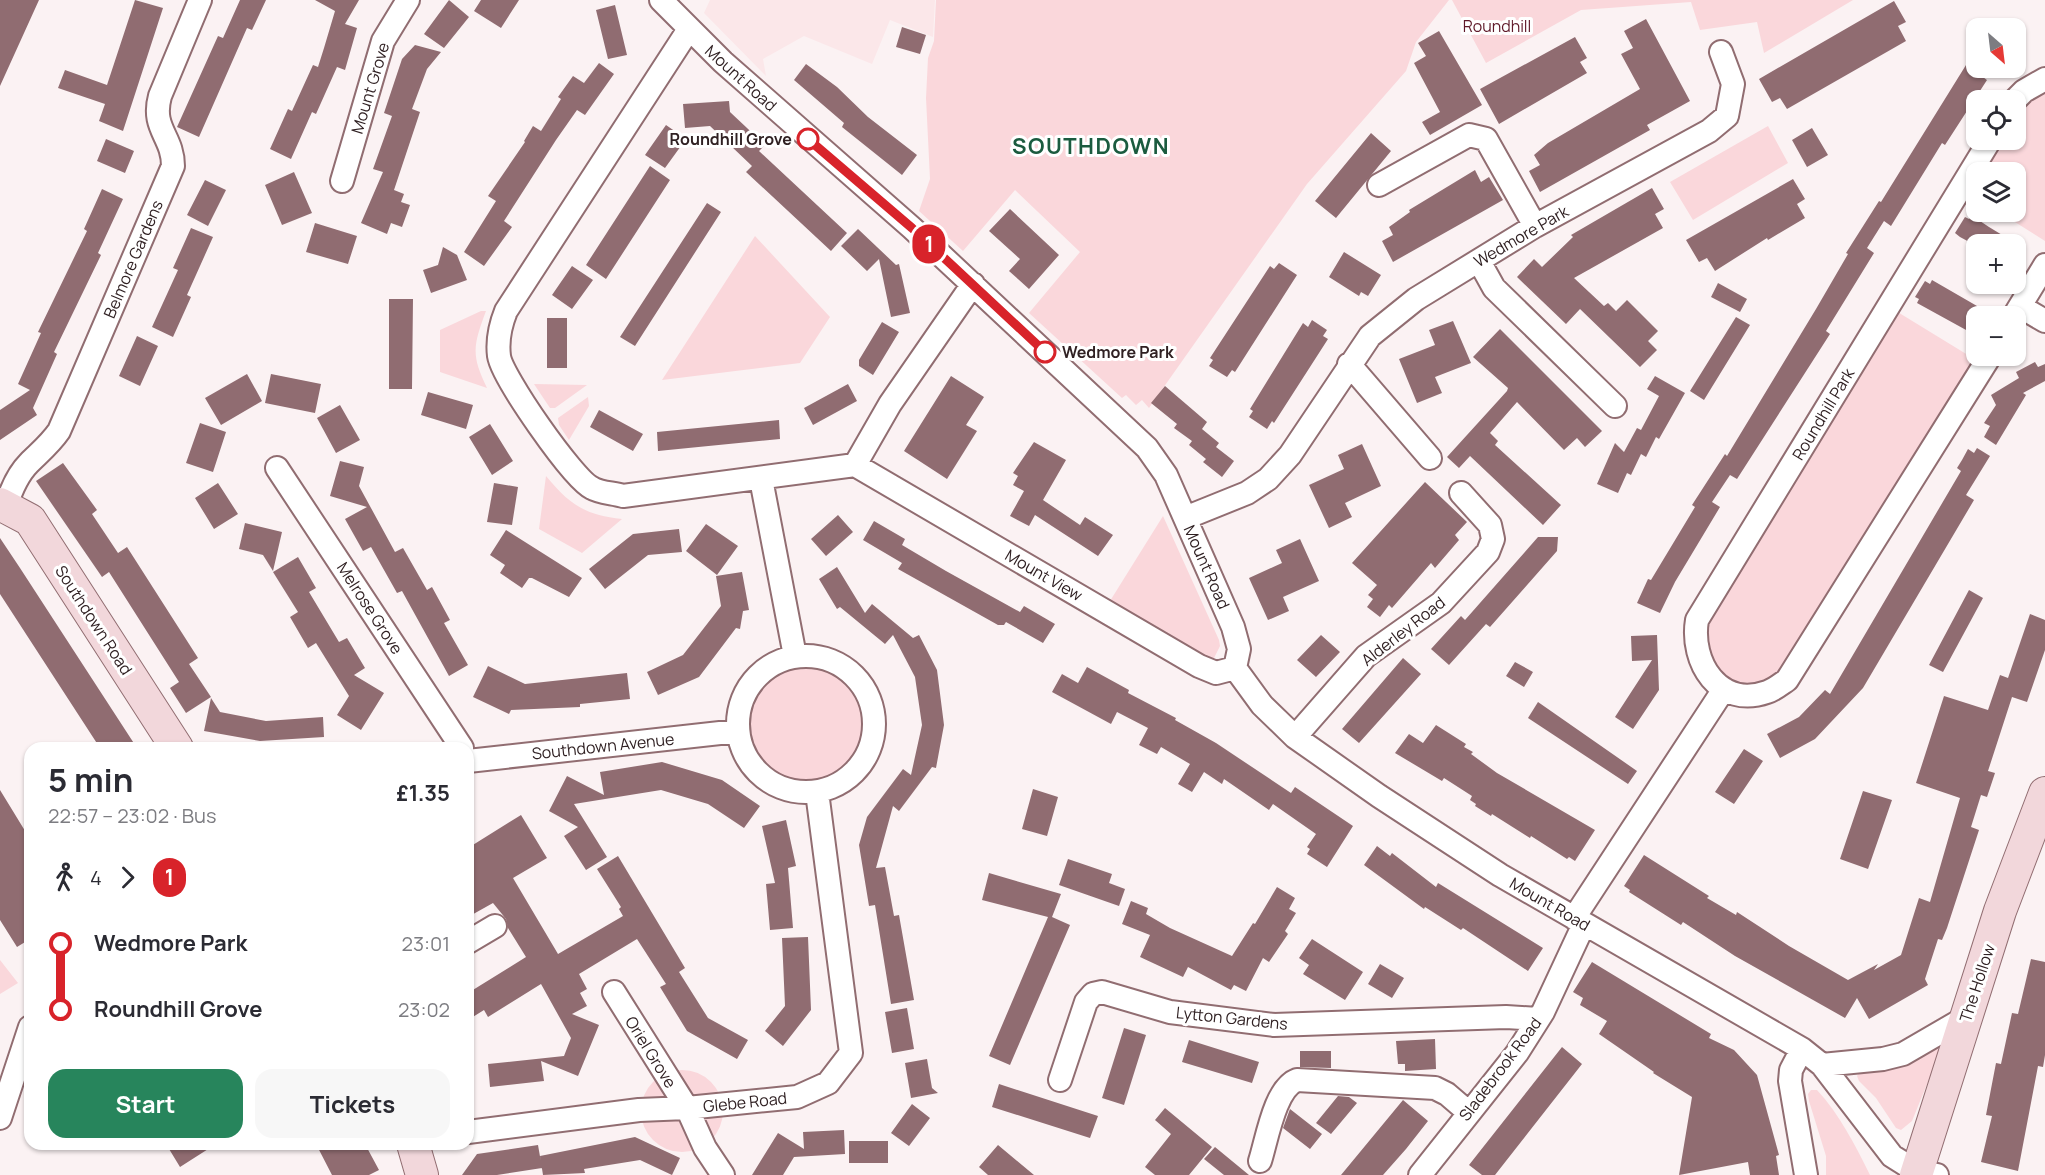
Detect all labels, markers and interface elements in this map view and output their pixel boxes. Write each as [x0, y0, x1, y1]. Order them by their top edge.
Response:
park label: Roundhill [1463, 15, 1531, 37]
north arrow [1966, 18, 2026, 78]
map controls [1966, 18, 2026, 366]
street label: Mount Grove [346, 39, 394, 137]
street label: Mount Road [700, 40, 782, 116]
button: locate [1966, 90, 2026, 150]
place label: Roundhill Grove [669, 128, 792, 150]
marker: Roundhill Grove [797, 128, 819, 150]
district label: SOUTHDOWN [1012, 131, 1170, 161]
button: layers [1966, 162, 2026, 222]
street label: Belmore Gardens [98, 197, 168, 321]
street label: Wedmore Park [1470, 199, 1573, 272]
line badge: 1 [910, 224, 948, 264]
text: 1 [924, 230, 934, 258]
button: + [1966, 234, 2026, 294]
button: − [1966, 306, 2026, 366]
marker: Wedmore Park [1034, 341, 1056, 363]
place label: Wedmore Park [1062, 341, 1174, 363]
street label: Roundhill Park [1787, 363, 1860, 464]
street label: Mount Road [1179, 522, 1235, 612]
street label: Mount View [1001, 544, 1087, 606]
street label: Melrose Grove [332, 558, 408, 658]
street label: Southdown Road [50, 561, 138, 679]
street label: Alderley Road [1356, 591, 1450, 671]
street label: Southdown Avenue [531, 728, 675, 764]
text: 5 min [48, 757, 134, 802]
text: £1.35 [396, 778, 450, 808]
text: 22:57 – 23:02 · Bus [48, 802, 216, 829]
icon: walk [48, 861, 81, 894]
icon: forward [111, 861, 144, 894]
text: 1 [165, 863, 174, 891]
text: 4 [90, 864, 102, 891]
street label: Mount Road [1506, 872, 1594, 936]
text: Wedmore Park [94, 928, 247, 958]
text: 23:01 [402, 930, 450, 957]
street label: The Hollow [1954, 941, 2000, 1025]
text: Roundhill Grove [94, 994, 263, 1024]
text: 23:02 [398, 996, 450, 1023]
street label: Lytton Gardens [1175, 1001, 1289, 1035]
street label: Oriel Grove [620, 1012, 682, 1092]
street label: Sladebrook Road [1454, 1013, 1546, 1125]
button: Start [48, 1069, 243, 1138]
button: Tickets [255, 1069, 450, 1138]
street label: Glebe Road [702, 1087, 788, 1117]

